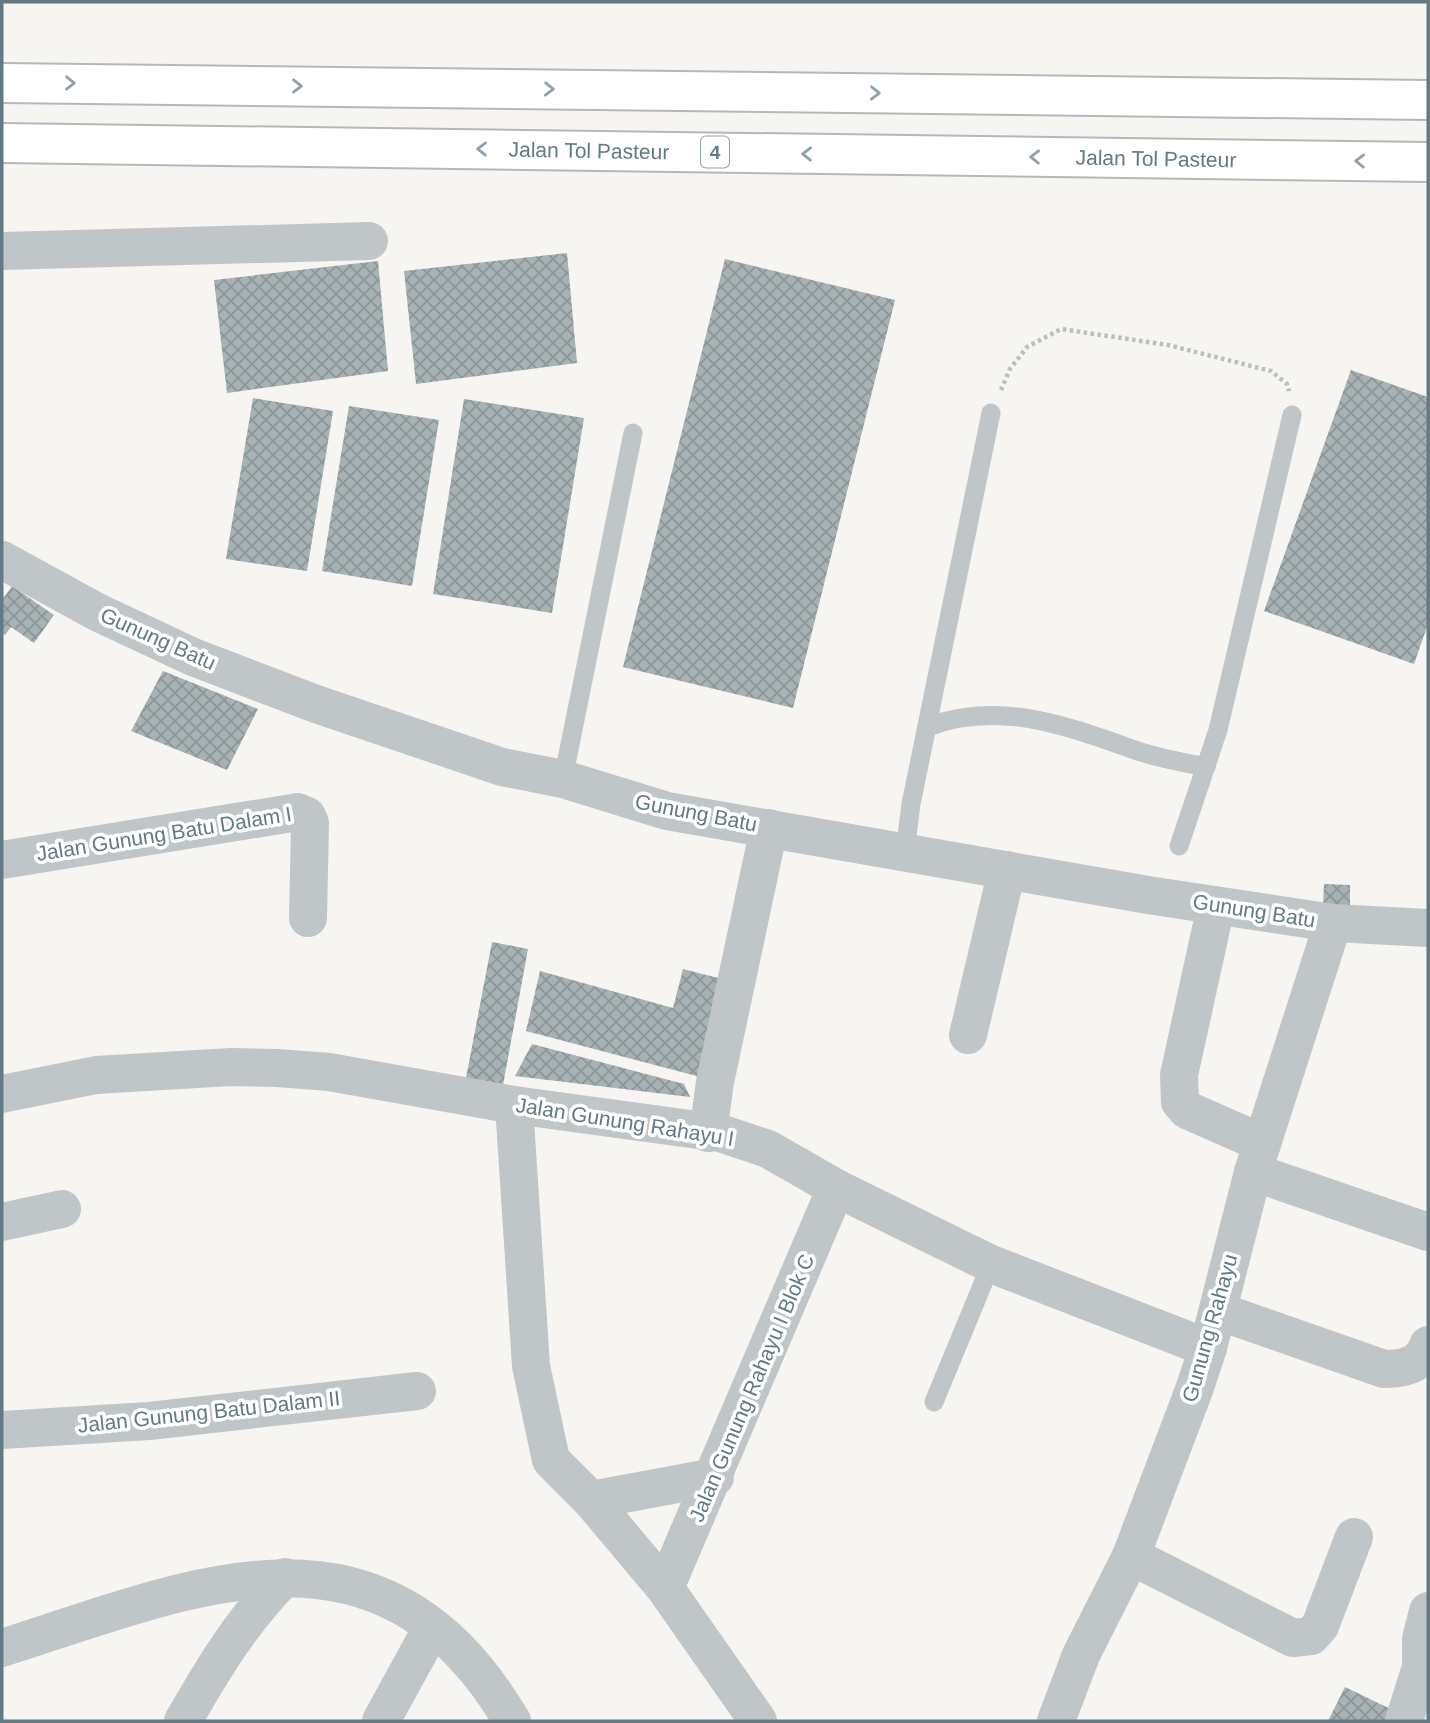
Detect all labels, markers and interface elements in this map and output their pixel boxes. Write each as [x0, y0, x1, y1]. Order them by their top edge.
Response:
one-way arrow [65, 76, 76, 91]
one-way arrow [293, 78, 303, 94]
one-way arrow [545, 81, 555, 97]
one-way arrow [870, 85, 881, 101]
road number: 4 [701, 136, 729, 168]
street label: Jalan Tol Pasteur [508, 138, 670, 163]
one-way arrow [476, 141, 486, 157]
one-way arrow [801, 146, 812, 162]
street label: Jalan Tol Pasteur [1075, 146, 1237, 171]
one-way arrow [1029, 149, 1039, 165]
one-way arrow [1354, 154, 1365, 169]
street label: Gunung Batu [97, 603, 219, 674]
street label: Gunung Batu [633, 789, 759, 836]
street label: Jalan Gunung Batu Dalam I [35, 802, 293, 865]
street label: Gunung Batu [1191, 889, 1317, 932]
street label: Jalan Gunung Rahayu I [514, 1093, 736, 1150]
street label: Jalan Gunung Rahayu I Blok C [685, 1251, 818, 1525]
street label: Gunung Rahayu [1177, 1251, 1242, 1405]
street label: Jalan Gunung Batu Dalam II [77, 1386, 341, 1437]

